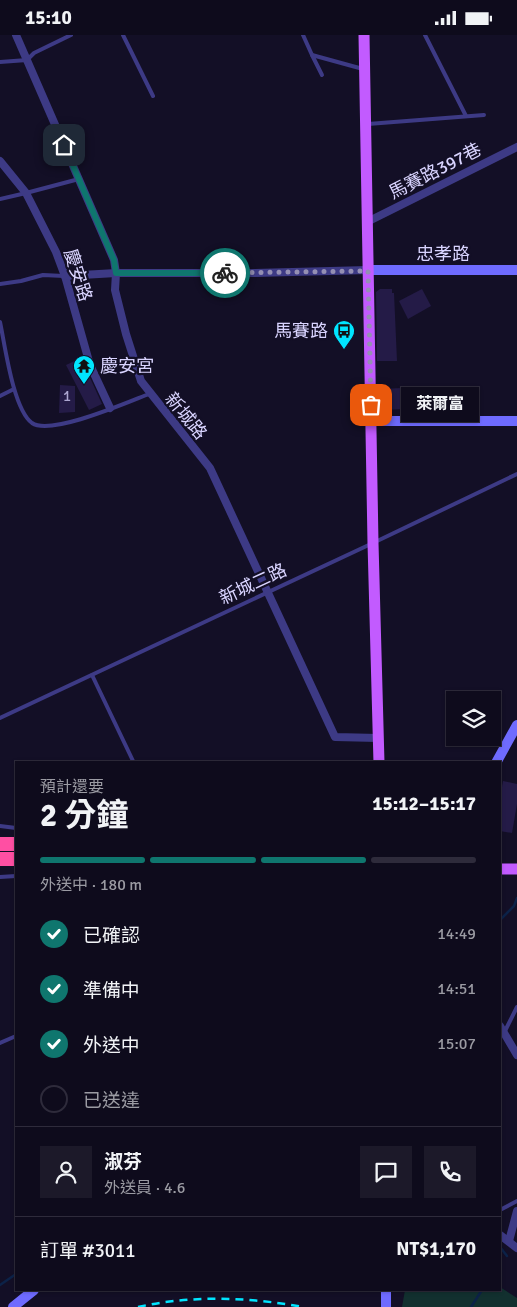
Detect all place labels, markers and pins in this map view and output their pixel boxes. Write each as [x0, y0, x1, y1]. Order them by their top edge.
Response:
pin [43, 124, 85, 166]
bus stop icon: 馬賽路 [332, 319, 356, 350]
place label: 馬賽路 [274, 320, 328, 342]
temple icon: 慶安宮 [72, 354, 96, 385]
place label: 慶安宮 [100, 355, 154, 377]
pin [350, 384, 392, 426]
callout: 萊爾富 [401, 387, 478, 423]

